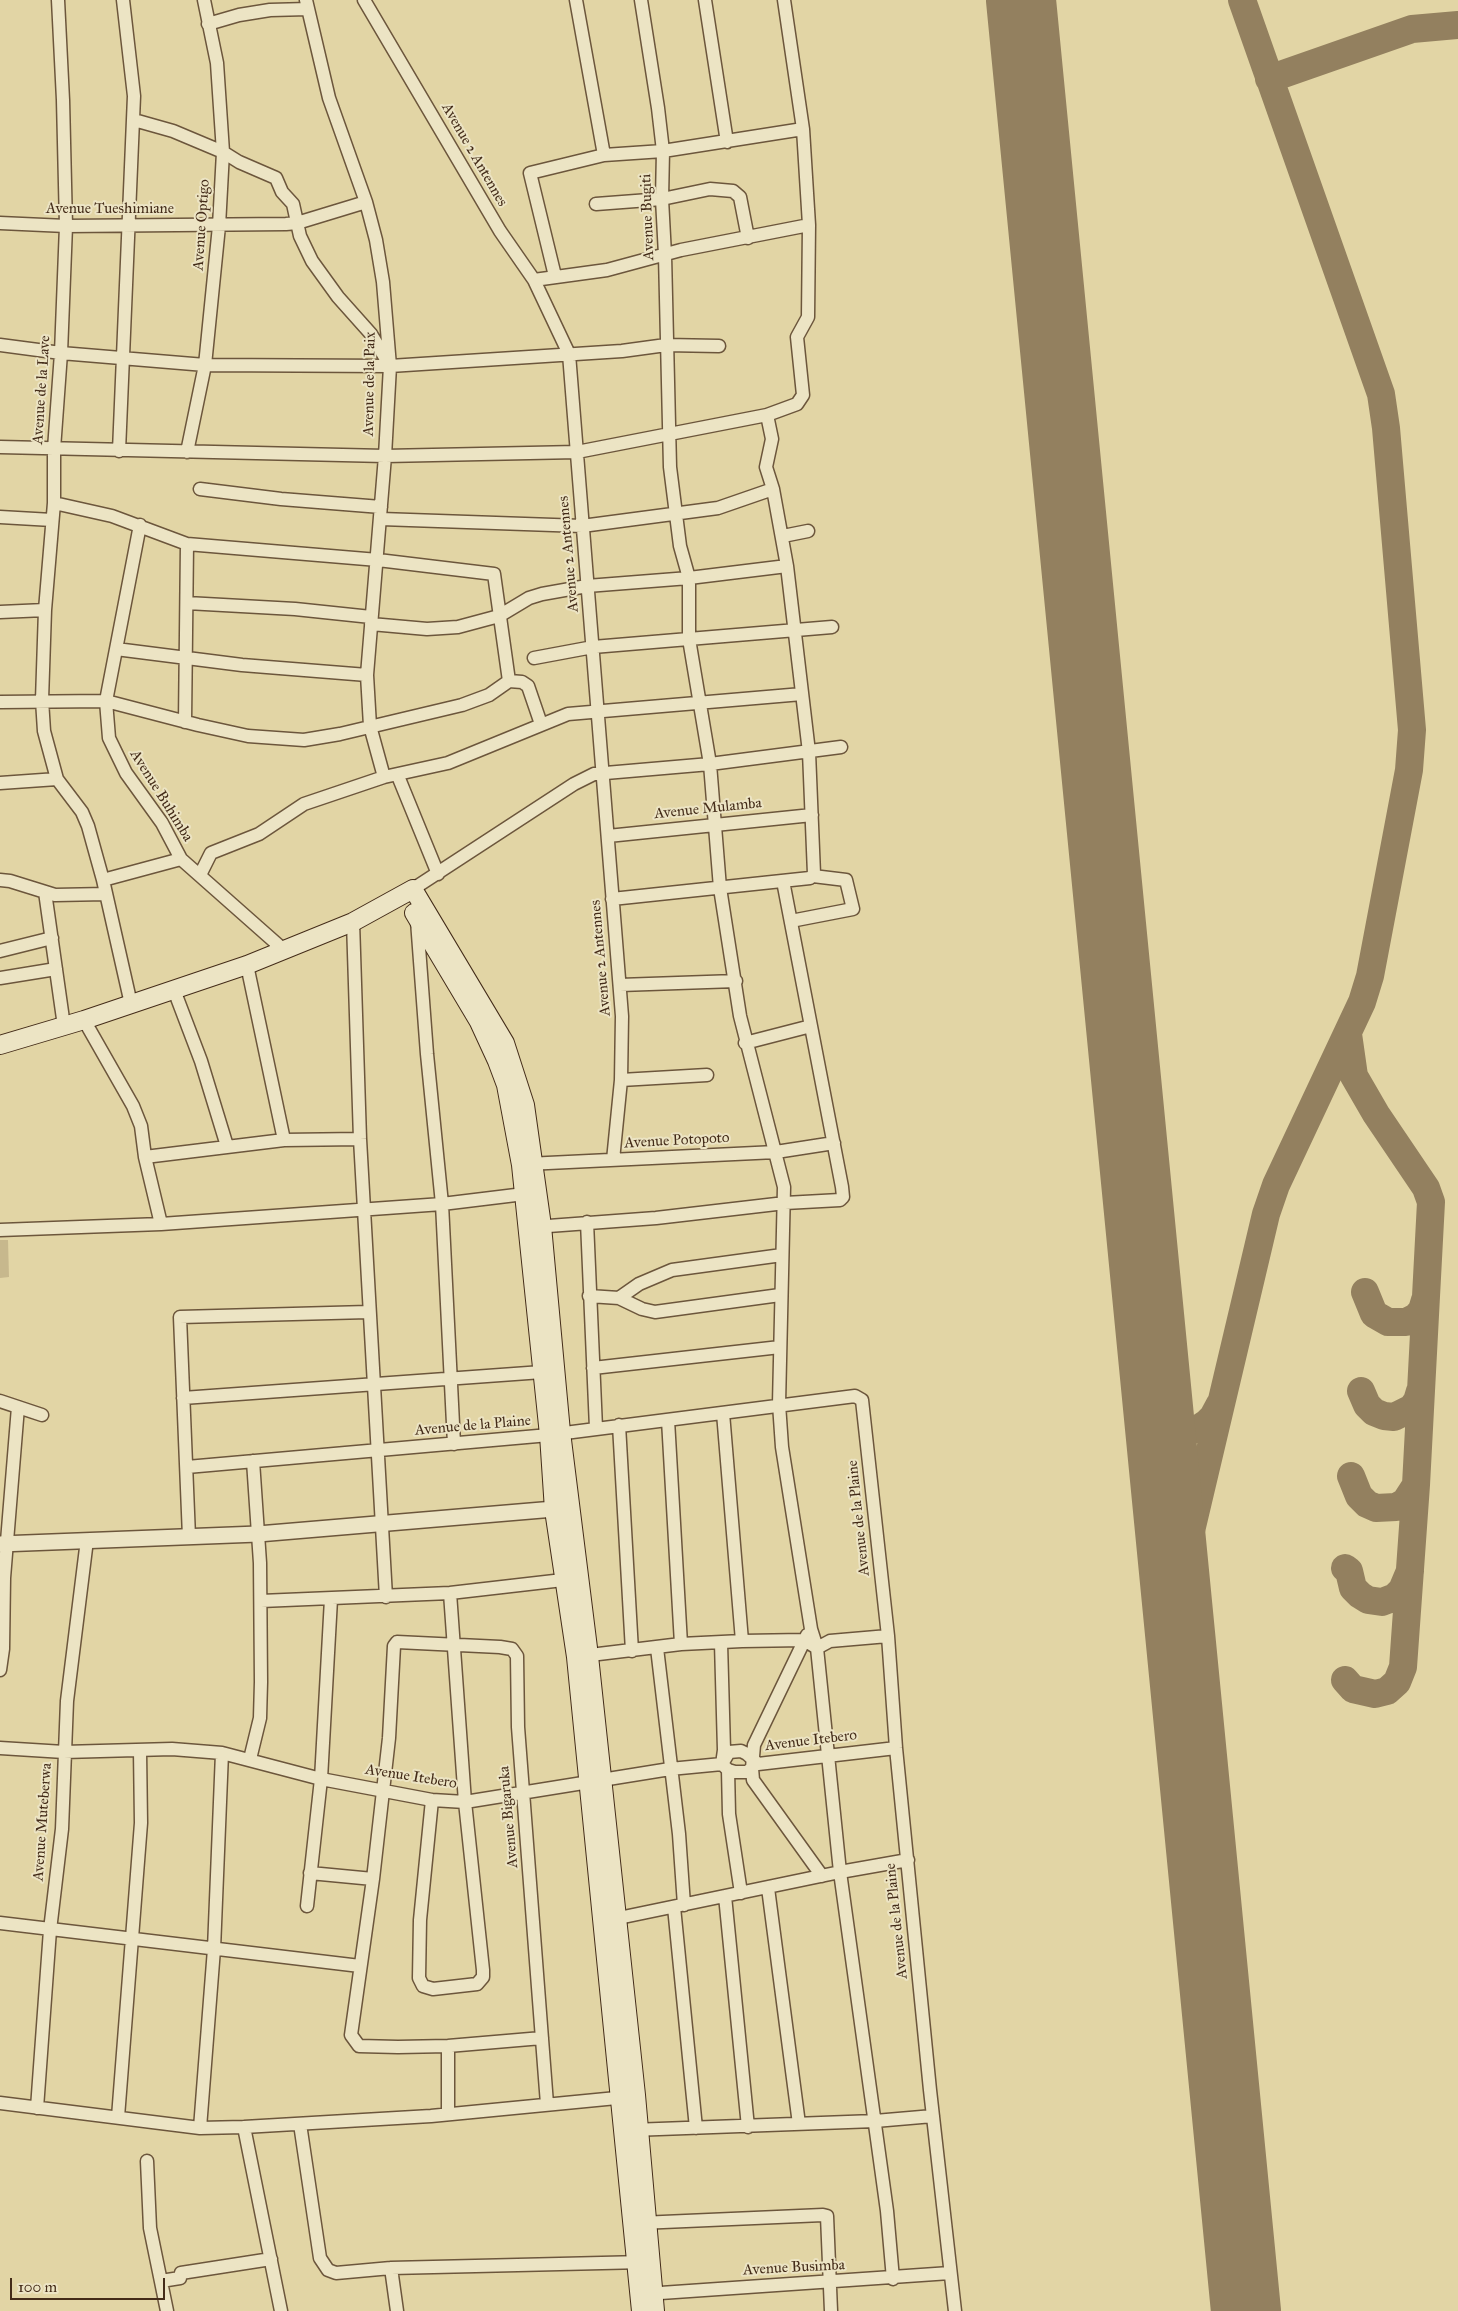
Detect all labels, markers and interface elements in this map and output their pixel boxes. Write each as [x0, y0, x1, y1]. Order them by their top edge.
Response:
street label: Avenue 2 Antennes [437, 100, 511, 210]
street label: Avenue Bugiti [637, 173, 659, 261]
street label: Avenue Optigo [190, 179, 214, 271]
street label: Avenue Tueshimiane [46, 200, 174, 218]
street label: Avenue de la Paix [360, 332, 380, 436]
street label: Avenue de la Lave [29, 335, 55, 445]
street label: Avenue 2 Antennes [555, 495, 583, 613]
street label: Avenue Buhimba [126, 747, 196, 845]
street label: Avenue Mulamba [653, 794, 763, 824]
street label: Avenue 2 Antennes [587, 899, 615, 1017]
street label: Avenue Potopoto [624, 1129, 730, 1153]
street label: Avenue de la Plaine [414, 1412, 532, 1440]
street label: Avenue de la Plaine [844, 1459, 874, 1577]
street label: Avenue Itebero [764, 1726, 858, 1756]
street label: Avenue Itebero [364, 1761, 458, 1793]
street label: Avenue Muteberwa [30, 1762, 56, 1882]
street label: Avenue Bigaruka [496, 1765, 522, 1869]
street label: Avenue de la Plaine [882, 1862, 912, 1980]
street label: Avenue Busimba [743, 2256, 845, 2280]
scale bar [12, 2268, 168, 2300]
text: 100 m [18, 2278, 57, 2296]

